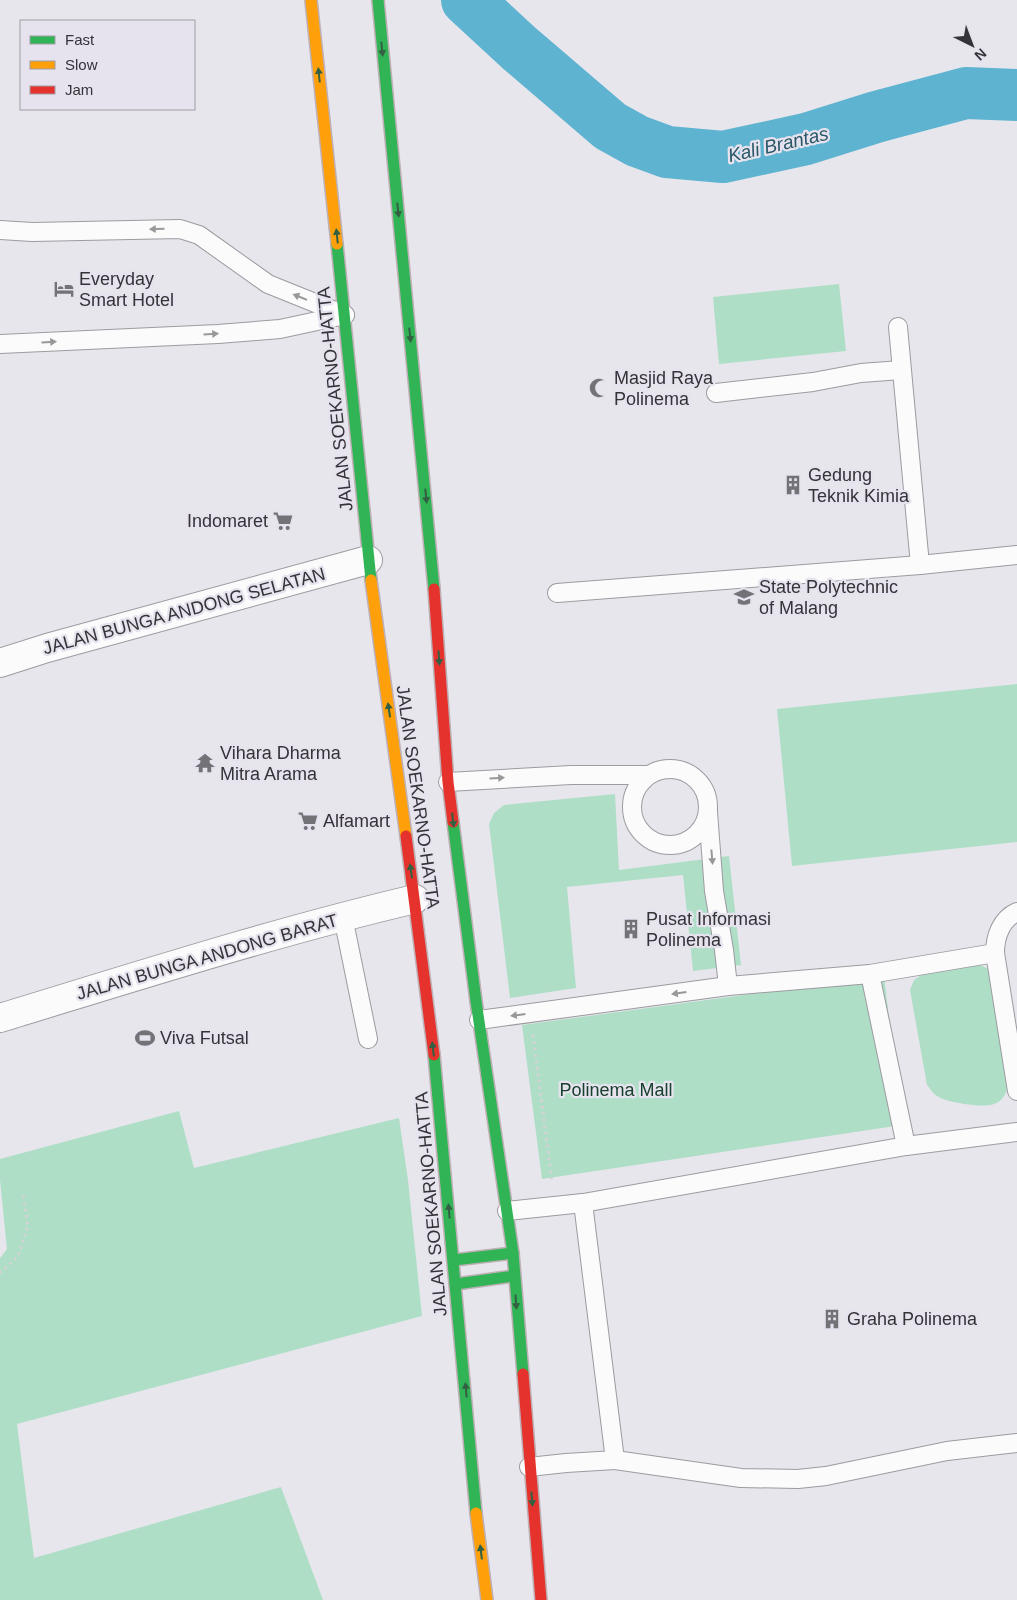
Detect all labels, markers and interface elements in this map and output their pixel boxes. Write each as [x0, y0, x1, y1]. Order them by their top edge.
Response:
legend [20, 20, 195, 110]
north arrow [947, 20, 997, 70]
text: Fast [65, 31, 95, 48]
one-way arrow [379, 41, 387, 57]
text: N [972, 45, 990, 64]
text: Slow [65, 56, 98, 73]
one-way arrow [315, 66, 323, 82]
text: Jam [65, 81, 93, 98]
water label: Kali Brantas [726, 123, 831, 166]
one-way arrow [394, 203, 402, 219]
one-way arrow [149, 225, 165, 233]
one-way arrow [333, 228, 341, 244]
place label: Everyday Smart Hotel [79, 269, 174, 310]
hotel icon: Everyday Smart Hotel [53, 278, 75, 300]
street label: JALAN SOEKARNO-HATTA [313, 286, 357, 512]
one-way arrow [292, 293, 307, 301]
one-way arrow [406, 327, 414, 343]
one-way arrow [203, 330, 219, 338]
one-way arrow [41, 337, 57, 345]
place label: Masjid Raya Polinema [614, 368, 714, 409]
mosque icon: Masjid Raya Polinema [588, 377, 610, 399]
place label: Gedung Teknik Kimia [808, 465, 910, 506]
building icon: Gedung Teknik Kimia [782, 474, 804, 496]
one-way arrow [422, 489, 430, 505]
supermarket icon: Indomaret [272, 510, 294, 532]
place label: Indomaret [187, 511, 268, 531]
street label: JALAN BUNGA ANDONG SELATAN [41, 564, 327, 658]
place label: State Polytechnic of Malang [759, 577, 898, 618]
school or university icon: State Polytechnic of Malang [733, 586, 755, 608]
one-way arrow [435, 651, 443, 667]
street label: JALAN SOEKARNO-HATTA [392, 684, 444, 910]
one-way arrow [385, 701, 393, 717]
place label: Vihara Dharma Mitra Arama [220, 743, 342, 784]
temple icon: Vihara Dharma Mitra Arama [194, 752, 216, 774]
one-way arrow [489, 774, 505, 782]
supermarket icon: Alfamart [297, 810, 319, 832]
place label: Alfamart [323, 811, 390, 831]
one-way arrow [449, 812, 457, 828]
one-way arrow [708, 850, 716, 866]
one-way arrow [407, 862, 415, 878]
place label: Pusat Informasi Polinema [646, 909, 771, 950]
street label: JALAN BUNGA ANDONG BARAT [74, 910, 340, 1004]
building icon: Pusat Informasi Polinema [620, 918, 642, 940]
one-way arrow [671, 989, 687, 997]
one-way arrow [510, 1011, 526, 1019]
sports icon: Viva Futsal [134, 1027, 156, 1049]
place label: Viva Futsal [160, 1028, 249, 1048]
one-way arrow [429, 1041, 437, 1057]
park label: Polinema Mall [559, 1080, 673, 1100]
street label: JALAN SOEKARNO-HATTA [411, 1091, 451, 1317]
one-way arrow [445, 1203, 453, 1219]
one-way arrow [512, 1294, 520, 1310]
building icon: Graha Polinema [821, 1308, 843, 1330]
place label: Graha Polinema [847, 1309, 978, 1329]
one-way arrow [461, 1382, 469, 1398]
one-way arrow [528, 1491, 536, 1507]
one-way arrow [477, 1543, 485, 1559]

